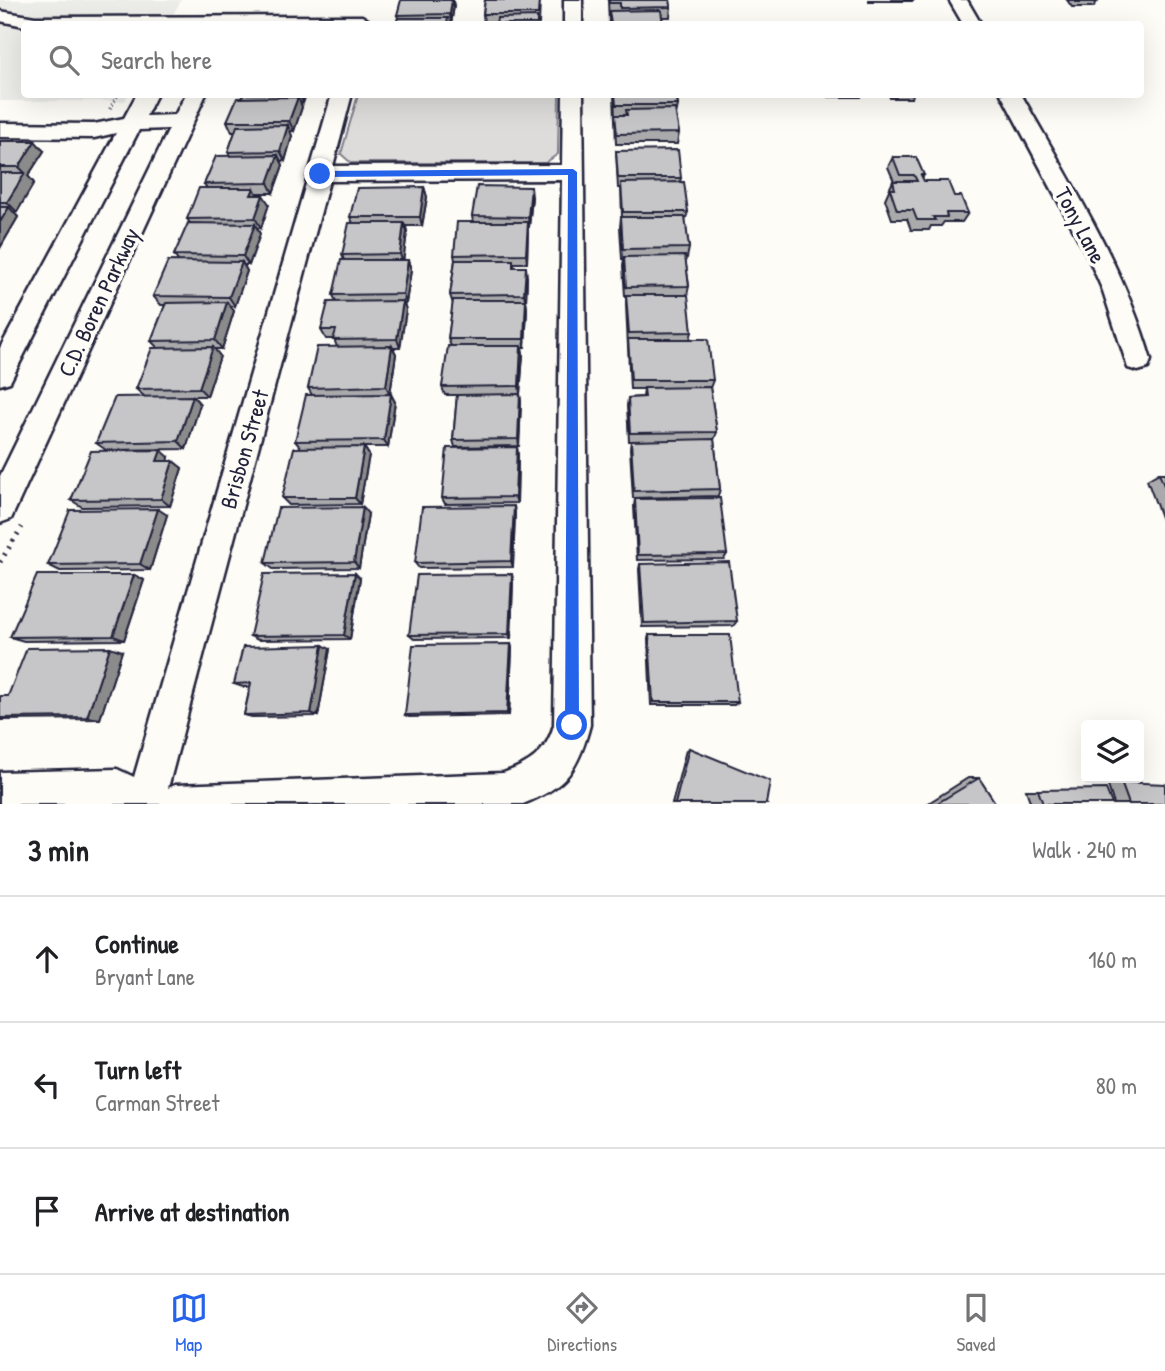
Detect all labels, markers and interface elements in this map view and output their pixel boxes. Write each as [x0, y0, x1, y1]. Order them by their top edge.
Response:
search box [21, 21, 1144, 98]
icon: search [45, 41, 83, 79]
text: Search here [101, 42, 212, 77]
route end [304, 158, 335, 189]
street label: Tony Lane [1048, 181, 1114, 269]
street label: C.D. Boren Parkway [50, 222, 146, 382]
street label: Brisbon Street [212, 385, 276, 512]
route start [556, 709, 587, 740]
map controls [1081, 720, 1144, 783]
button: layers [1081, 720, 1144, 783]
text: 3 min [28, 830, 89, 870]
text: Walk · 240 m [1032, 834, 1137, 865]
text: Continue [95, 926, 179, 961]
icon: ahead [28, 940, 66, 978]
text: 160 m [1088, 944, 1137, 975]
text: Bryant Lane [95, 961, 195, 992]
text: Turn left [95, 1052, 181, 1087]
icon: left [28, 1066, 66, 1104]
text: 80 m [1096, 1070, 1137, 1101]
text: Carman Street [95, 1087, 219, 1118]
icon: arrive [28, 1192, 66, 1230]
text: Arrive at destination [95, 1194, 290, 1229]
tab: Map [170, 1289, 208, 1357]
tab: Directions [547, 1289, 617, 1357]
tab: Saved [957, 1289, 995, 1357]

